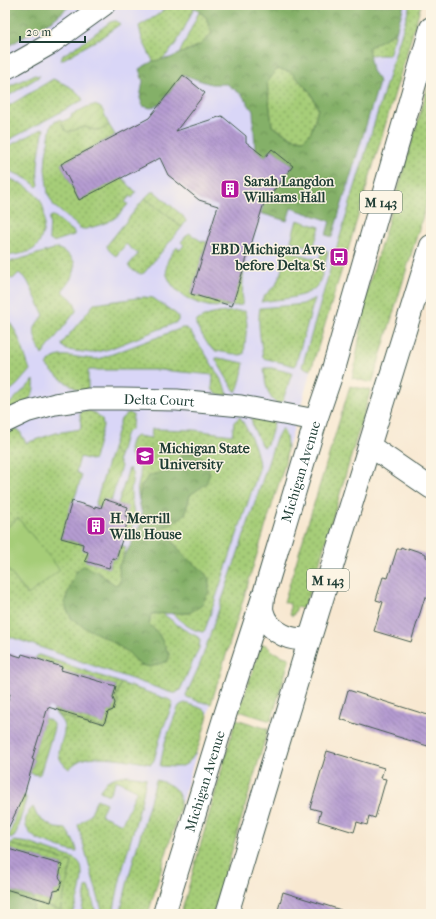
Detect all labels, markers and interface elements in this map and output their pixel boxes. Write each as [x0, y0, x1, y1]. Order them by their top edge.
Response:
scale bar [20, 18, 85, 44]
text: 20 m [26, 25, 51, 39]
place label: Sarah Langdon Williams Hall [243, 173, 335, 206]
building icon: Sarah Langdon Williams Hall [219, 178, 241, 200]
road number: M 143 [360, 191, 402, 213]
place label: EBD Michigan Ave before Delta St [211, 241, 326, 274]
bus stop icon: EBD Michigan Ave before Delta St [328, 246, 350, 268]
street label: Delta Court [124, 391, 196, 411]
street label: Michigan Avenue [278, 419, 324, 525]
place label: Michigan State University [158, 440, 250, 473]
school or university icon: Michigan State University [134, 445, 156, 467]
place label: H. Merrill Wills House [109, 510, 182, 543]
building icon: H. Merrill Wills House [85, 515, 107, 537]
road number: M 143 [307, 569, 349, 591]
street label: Michigan Avenue [182, 728, 229, 834]

